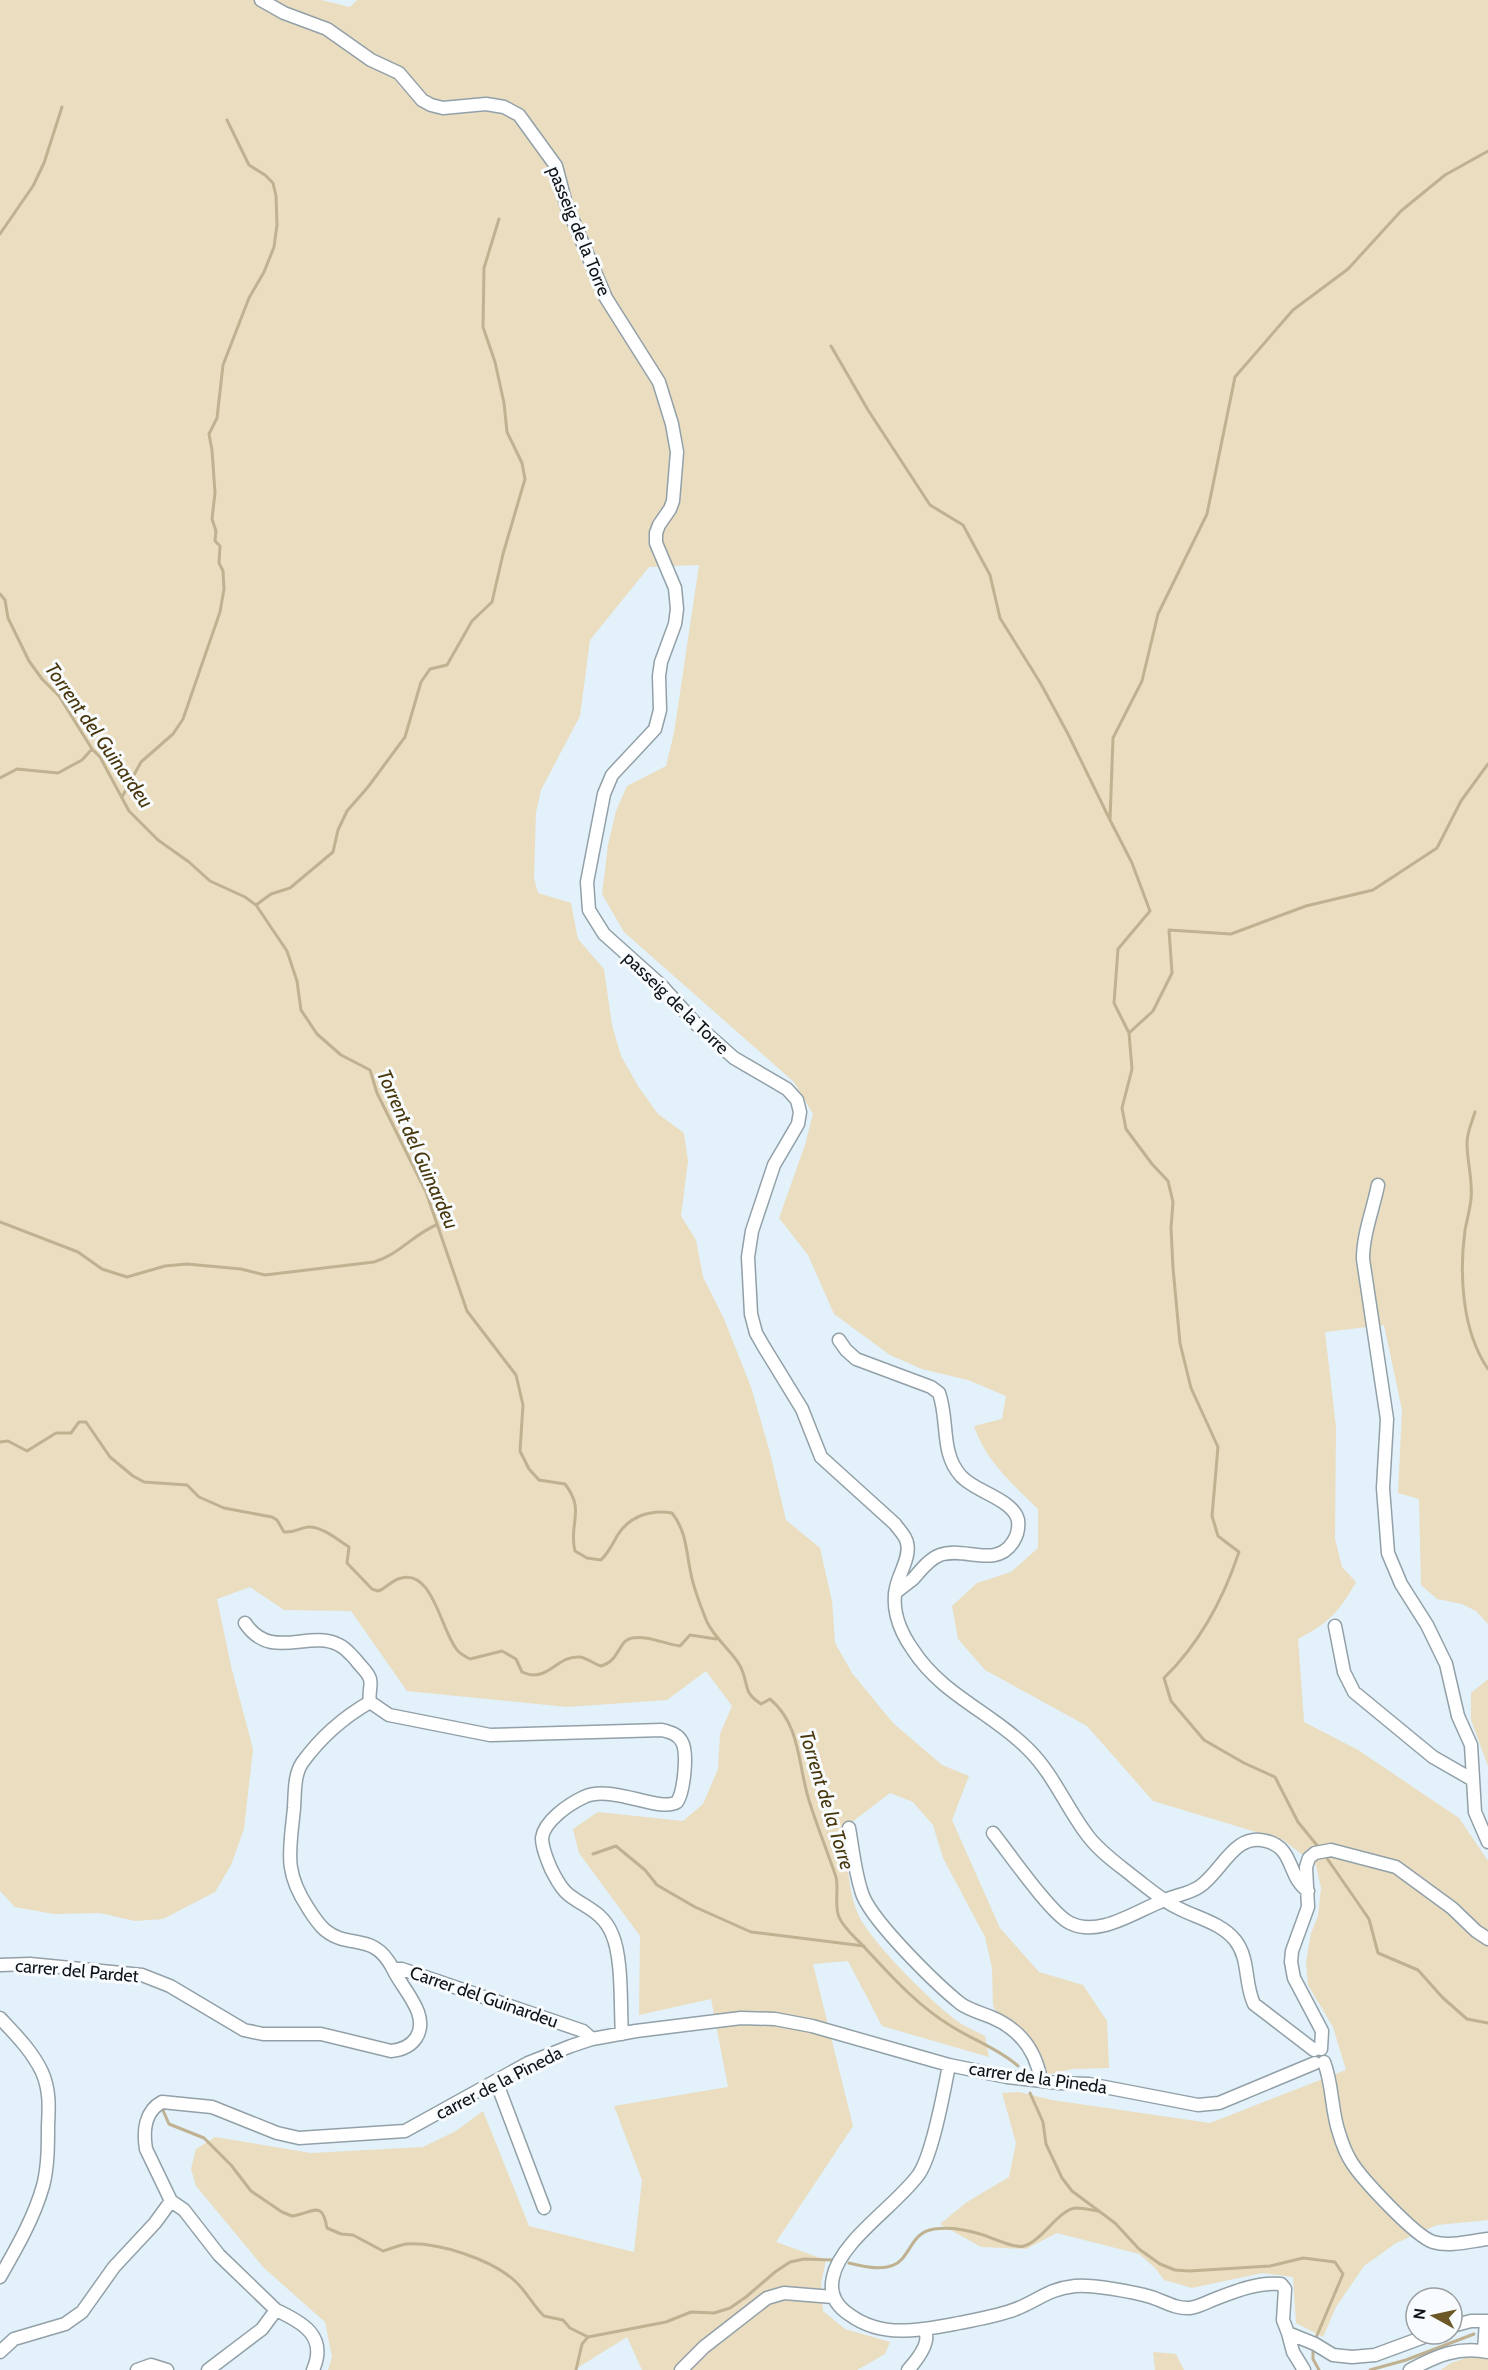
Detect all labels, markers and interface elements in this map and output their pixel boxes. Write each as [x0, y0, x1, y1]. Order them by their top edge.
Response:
street label: passeig de la Torre [543, 163, 615, 299]
water label: Torrent del Guinardeu [40, 658, 158, 812]
street label: passeig de la Torre [619, 947, 733, 1059]
water label: Torrent del Guinardeu [372, 1066, 464, 1233]
water label: Torrent de la Torre [794, 1727, 860, 1873]
street label: carrer del Pardet [14, 1955, 140, 1987]
street label: Carrer del Guinardeu [407, 1961, 561, 2033]
street label: carrer de la Pineda [432, 2041, 566, 2124]
street label: carrer de la Pineda [968, 2057, 1109, 2099]
north arrow [1404, 2286, 1464, 2346]
text: N [1409, 2307, 1430, 2321]

